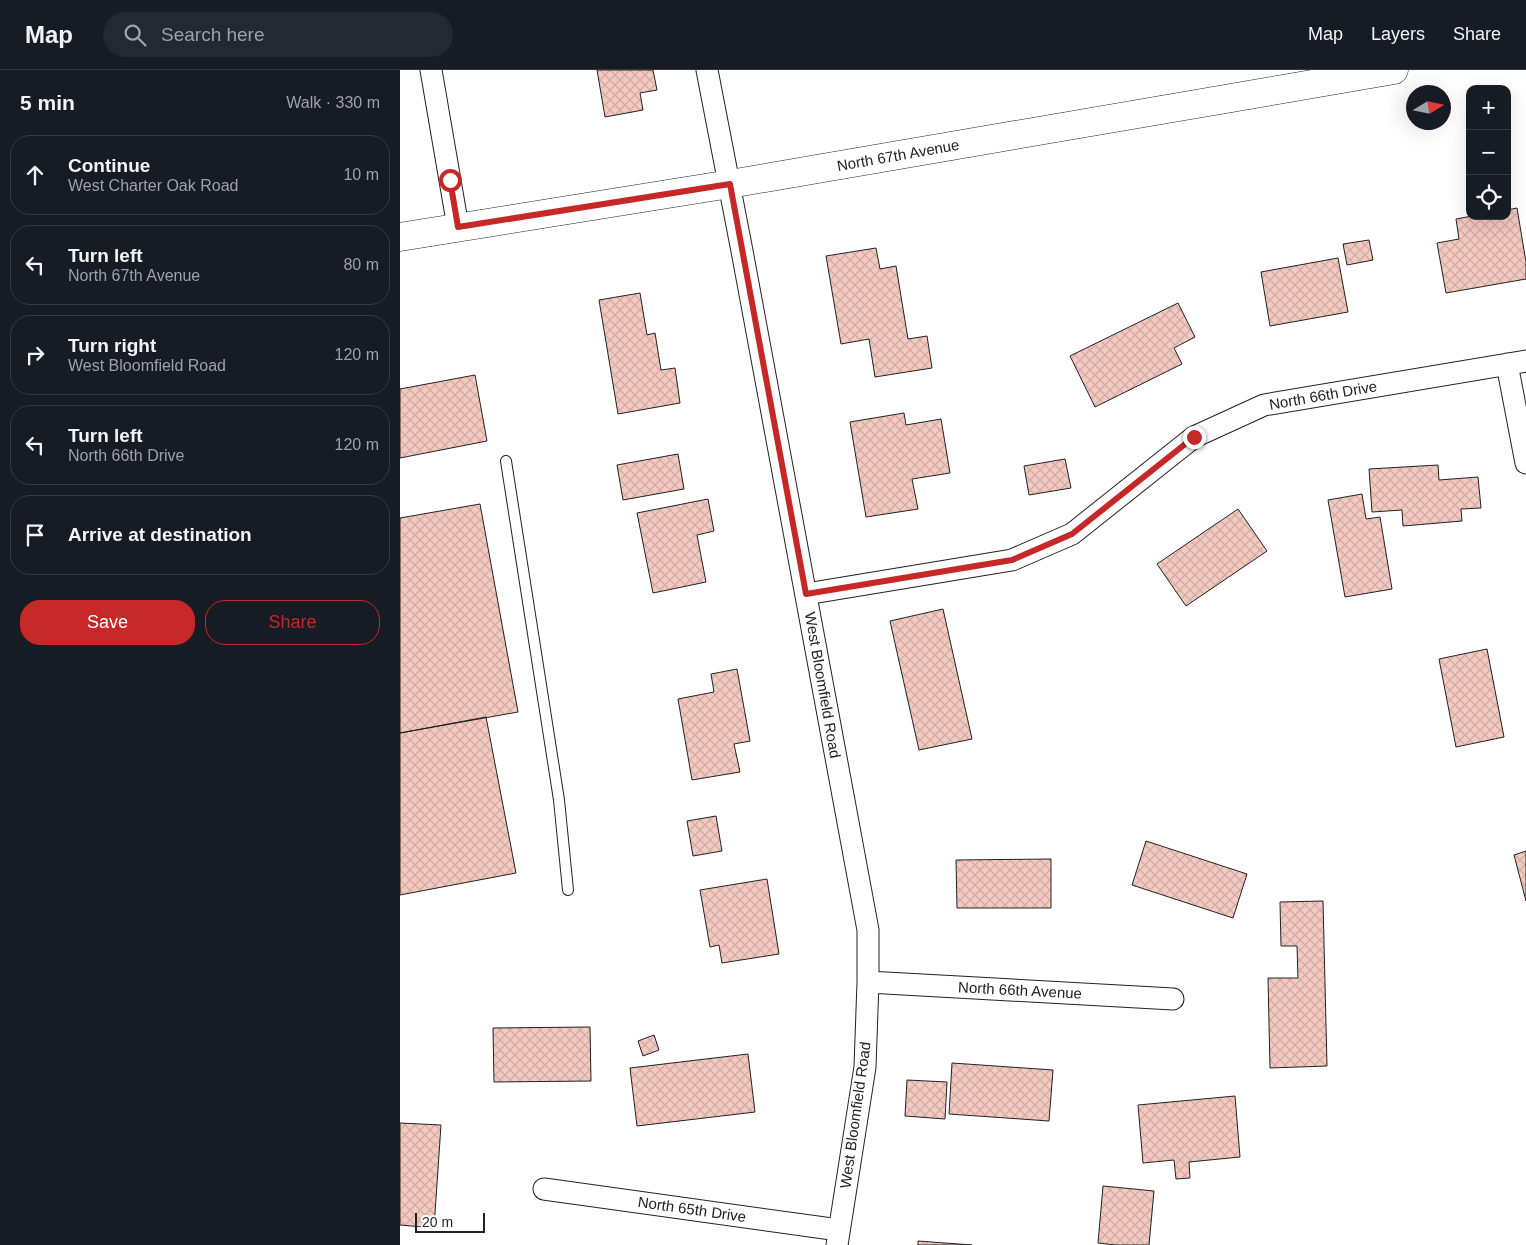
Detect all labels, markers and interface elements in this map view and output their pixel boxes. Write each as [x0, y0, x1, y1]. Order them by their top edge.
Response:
search box [103, 12, 453, 57]
text: Map [25, 21, 73, 48]
icon: search [121, 21, 149, 49]
text: Search here [161, 24, 265, 45]
text: Map [1308, 24, 1343, 44]
text: Layers [1371, 24, 1425, 44]
text: Share [1453, 24, 1501, 44]
north arrow [1406, 85, 1451, 130]
map controls [1466, 85, 1511, 220]
button: + [1466, 85, 1511, 130]
text: 5 min [20, 91, 75, 114]
text: Walk · 330 m [286, 94, 380, 111]
button: − [1466, 130, 1511, 175]
street label: North 67th Avenue [835, 136, 961, 174]
text: Continue [68, 155, 150, 176]
icon: ahead [21, 161, 49, 189]
text: 10 m [343, 166, 379, 183]
route start [439, 169, 462, 192]
button: locate [1466, 175, 1511, 220]
text: West Charter Oak Road [68, 177, 238, 194]
text: Turn left [68, 245, 143, 266]
icon: left [21, 251, 49, 279]
text: 80 m [343, 256, 379, 273]
text: North 67th Avenue [68, 267, 200, 284]
text: Turn right [68, 335, 156, 356]
icon: right [21, 341, 49, 369]
text: 120 m [335, 346, 379, 363]
text: West Bloomfield Road [68, 357, 226, 374]
street label: North 66th Drive [1268, 377, 1378, 413]
text: Turn left [68, 425, 143, 446]
route end [1183, 426, 1206, 449]
icon: left [21, 431, 49, 459]
text: 120 m [335, 436, 379, 453]
text: North 66th Drive [68, 447, 185, 464]
icon: arrive [21, 521, 49, 549]
text: Arrive at destination [68, 524, 252, 545]
button: Save [20, 600, 195, 645]
button: Share [205, 600, 380, 645]
street label: West Bloomfield Road [802, 611, 844, 759]
street label: North 66th Avenue [958, 978, 1082, 1002]
street label: West Bloomfield Road [836, 1040, 874, 1190]
street label: North 65th Drive [637, 1193, 747, 1225]
scale bar [415, 1210, 485, 1233]
text: 20 m [422, 1214, 453, 1230]

